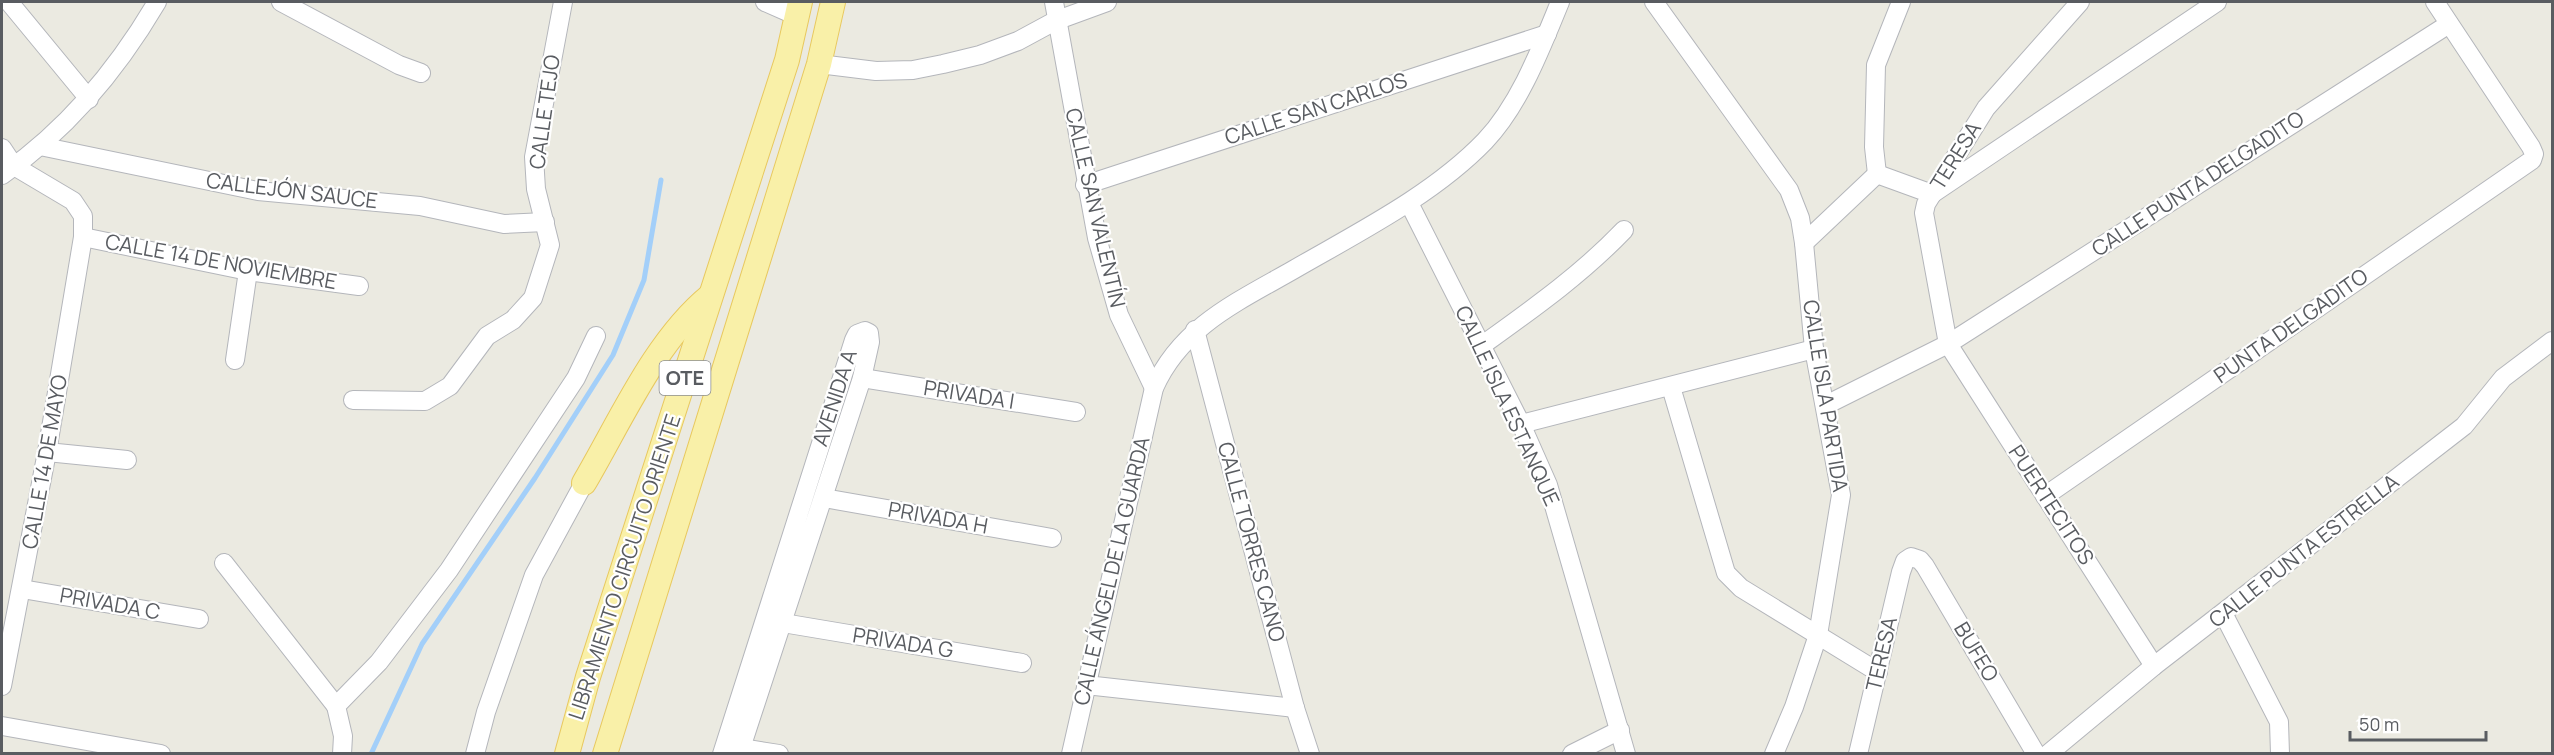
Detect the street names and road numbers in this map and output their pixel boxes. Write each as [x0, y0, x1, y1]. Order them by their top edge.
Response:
street label: CALLE TEJO [522, 53, 566, 171]
street label: CALLE SAN CARLOS [1221, 65, 1410, 151]
street label: CALLE PUNTA DELGADITO [2086, 104, 2309, 262]
street label: CALLE SAN VALENTÍN [1059, 105, 1133, 310]
street label: TERESA [1923, 116, 1987, 195]
street label: CALLEJÓN SAUCE [205, 166, 379, 214]
street label: CALLE 14 DE NOVIEMBRE [103, 227, 339, 295]
street label: PUNTA DELGADITO [2208, 261, 2373, 389]
street label: CALLE ISLA PARTIDA [1797, 298, 1855, 494]
street label: CALLE ISLA ESTANQUE [1449, 301, 1567, 510]
street label: AVENIDA A [805, 346, 863, 450]
road number: OTE [660, 361, 710, 395]
street label: CALLE 14 DE MAYO [15, 373, 73, 551]
street label: PRIVADA I [922, 373, 1017, 415]
street label: LIBRAMIENTO CIRCUITO ORIENTE [561, 410, 687, 723]
street label: CALLE ÁNGEL DE LA GUARDA [1066, 434, 1156, 708]
street label: CALLE TORRES CANO [1212, 439, 1292, 645]
street label: PUERTECITOS [2003, 439, 2101, 570]
street label: CALLE PUNTA ESTRELLA [2203, 467, 2404, 633]
street label: PRIVADA H [886, 494, 990, 540]
street label: PRIVADA C [58, 580, 163, 626]
street label: TERESA [1859, 614, 1903, 694]
street label: BUFEO [1948, 617, 2006, 686]
street label: PRIVADA G [851, 620, 956, 664]

